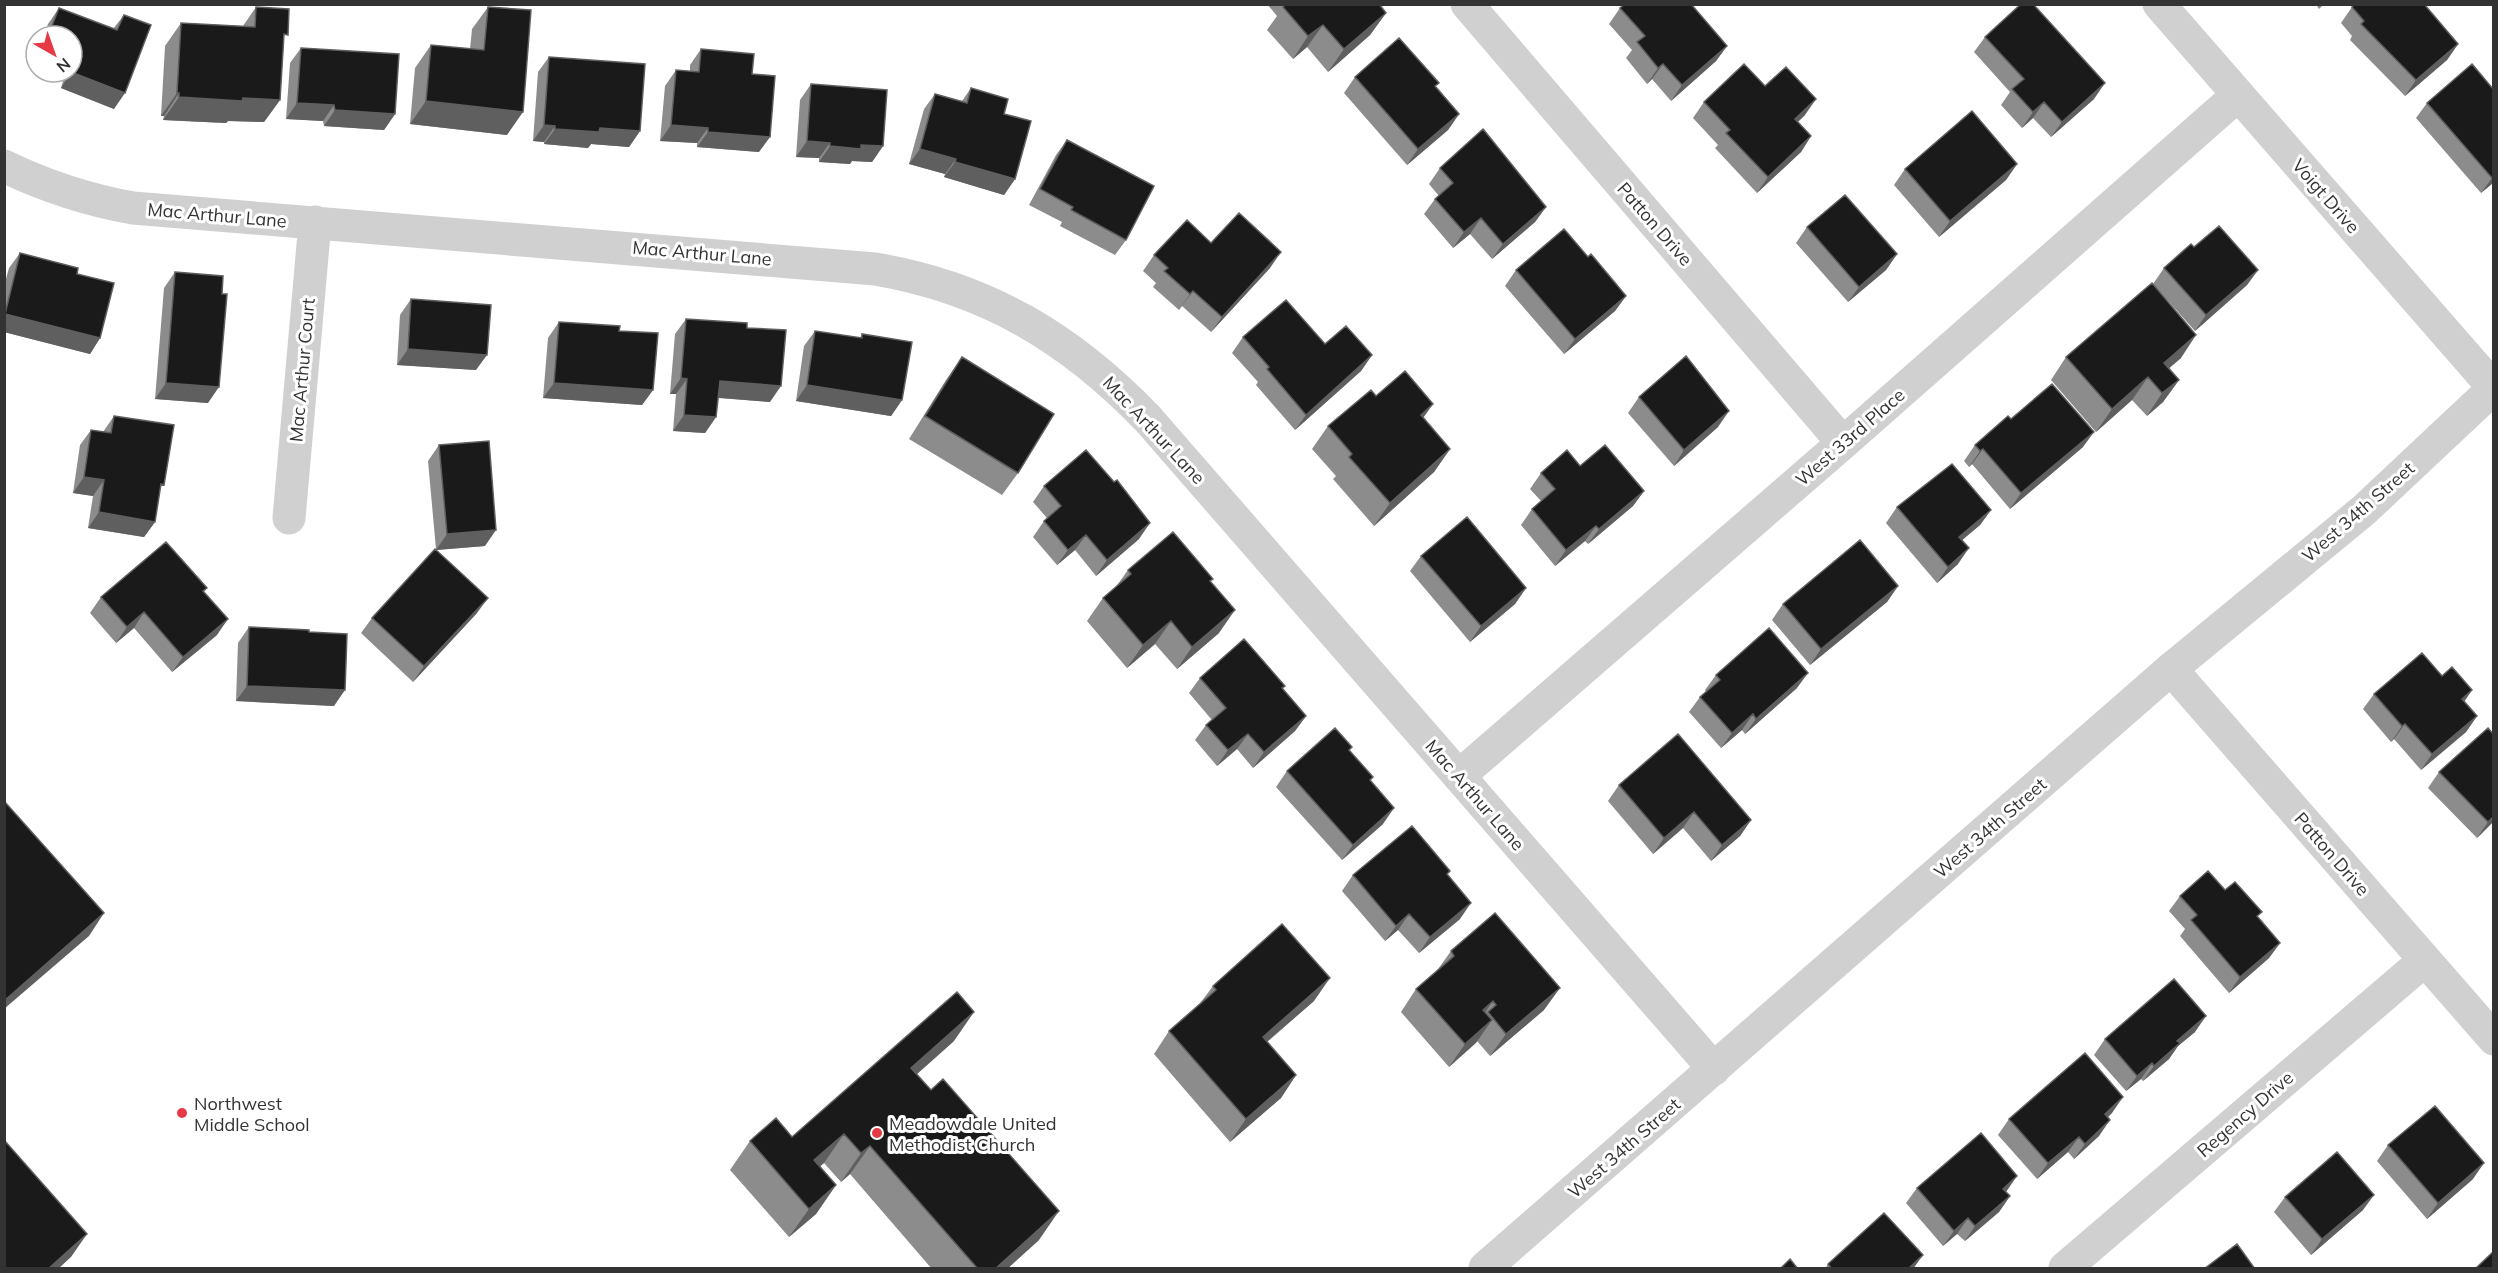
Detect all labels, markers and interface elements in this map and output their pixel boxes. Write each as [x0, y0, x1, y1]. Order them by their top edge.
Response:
north arrow [24, 24, 84, 84]
text: N [53, 54, 75, 77]
street label: Voigt Drive [2287, 154, 2365, 238]
street label: Patton Drive [1612, 177, 1698, 271]
street label: Mac Arthur Lane [147, 197, 287, 233]
street label: Mac Arthur Lane [632, 235, 772, 271]
street label: Mac Arthur Court [284, 297, 320, 443]
street label: Mac Arthur Lane [1098, 371, 1210, 489]
street label: West 33rd Place [1791, 383, 1909, 491]
street label: West 34th Street [2297, 457, 2419, 567]
street label: Mac Arthur Lane [1421, 735, 1529, 855]
street label: West 34th Street [1929, 773, 2051, 883]
street label: Patton Drive [2289, 807, 2375, 901]
street label: Regency Drive [2192, 1066, 2298, 1162]
place label: Northwest Middle School [194, 1092, 310, 1136]
street label: West 34th Street [1563, 1093, 1685, 1203]
marker: Northwest Middle School [175, 1106, 189, 1120]
place label: Meadowdale United Methodist Church [889, 1112, 1057, 1156]
marker: Meadowdale United Methodist Church [870, 1126, 884, 1140]

